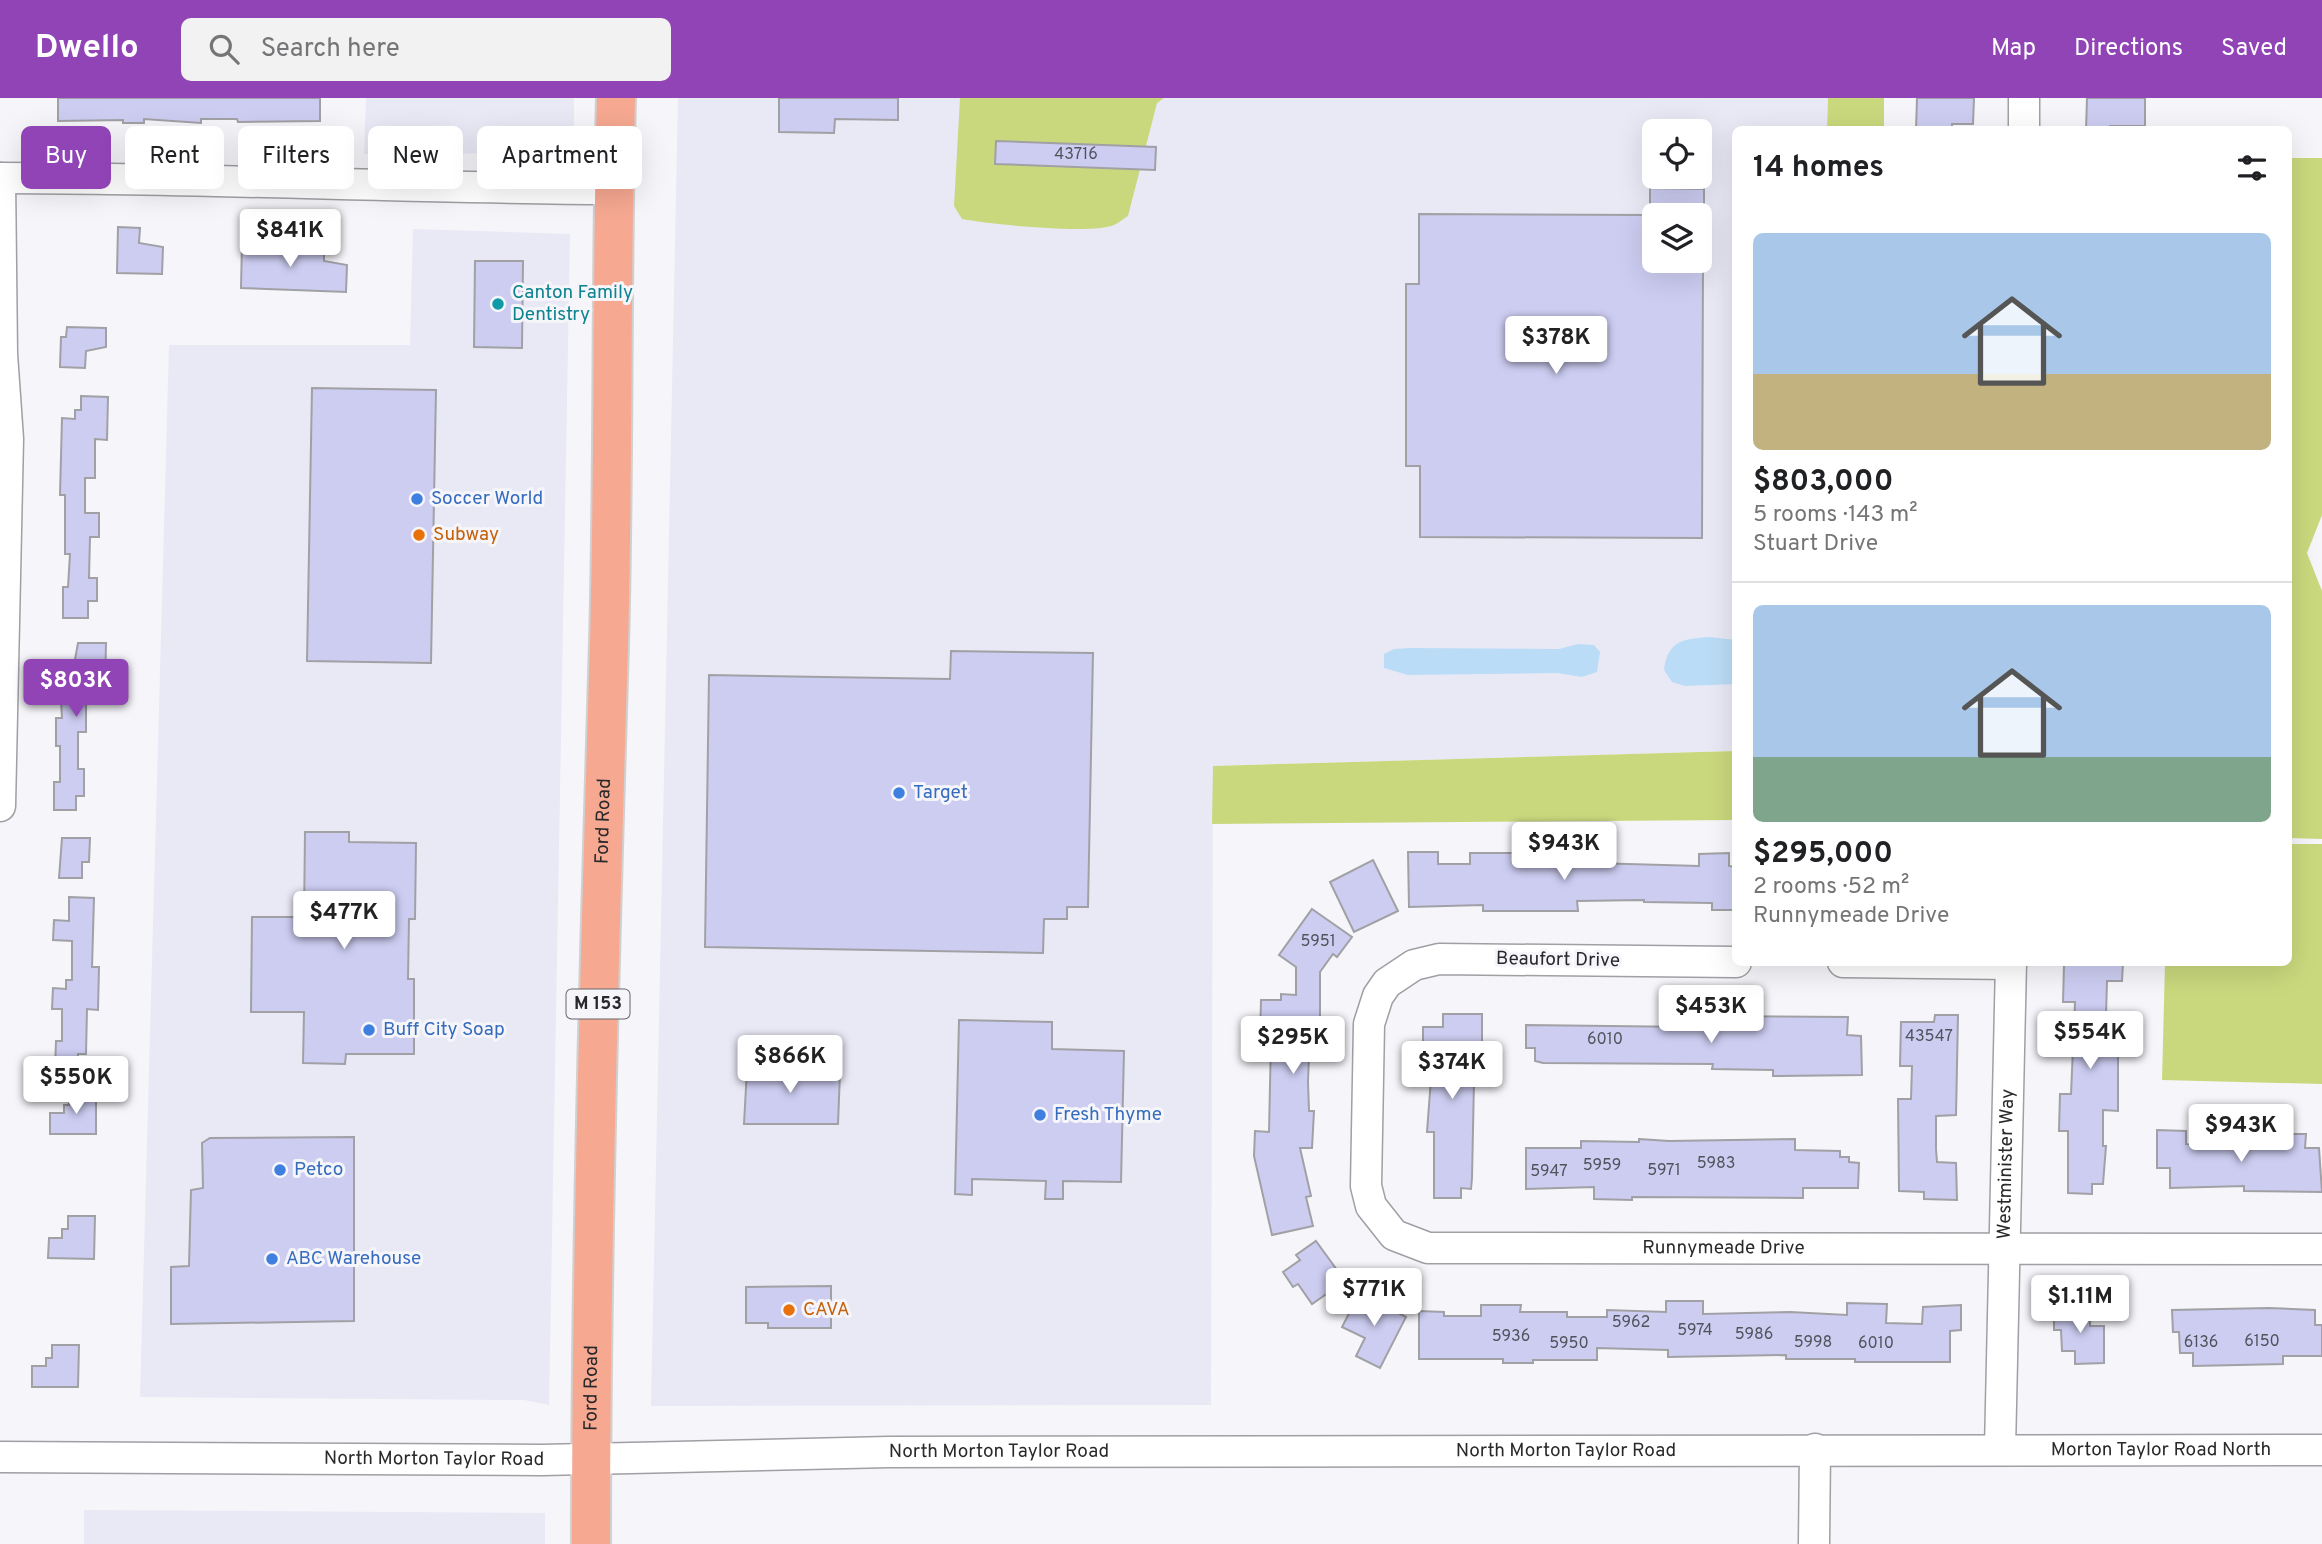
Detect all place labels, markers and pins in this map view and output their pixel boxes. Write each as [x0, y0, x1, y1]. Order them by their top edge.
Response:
pin: $841K [241, 209, 339, 269]
place label: Canton Family Dentistry [512, 281, 633, 327]
marker: Canton Family Dentistry [490, 296, 506, 312]
pin: $378K [1507, 316, 1605, 376]
place label: Soccer World [431, 487, 543, 511]
marker: Soccer World [409, 491, 425, 507]
place label: Subway [433, 523, 499, 547]
marker: Subway [411, 527, 427, 543]
pin: $803K [27, 660, 125, 719]
place label: Target [913, 781, 968, 805]
marker: Target [891, 785, 907, 801]
pin: $943K [1515, 822, 1613, 882]
pin: $477K [295, 892, 393, 951]
pin: $453K [1662, 986, 1760, 1045]
pin: $554K [2041, 1012, 2139, 1071]
pin: $295K [1244, 1016, 1342, 1076]
place label: Buff City Soap [383, 1018, 505, 1042]
marker: Buff City Soap [361, 1022, 377, 1038]
pin: $866K [741, 1035, 839, 1095]
pin: $374K [1403, 1042, 1501, 1101]
pin: $550K [27, 1056, 125, 1116]
place label: Fresh Thyme [1054, 1103, 1162, 1127]
pin: $943K [2192, 1104, 2290, 1164]
marker: Fresh Thyme [1032, 1107, 1048, 1123]
place label: Petco [294, 1158, 343, 1182]
marker: Petco [272, 1162, 288, 1178]
place label: ABC Warehouse [286, 1247, 421, 1271]
marker: ABC Warehouse [264, 1251, 280, 1267]
pin: $771K [1325, 1268, 1423, 1328]
pin: $1.11M [2023, 1276, 2137, 1335]
place label: CAVA [803, 1298, 850, 1322]
marker: CAVA [781, 1302, 797, 1318]

